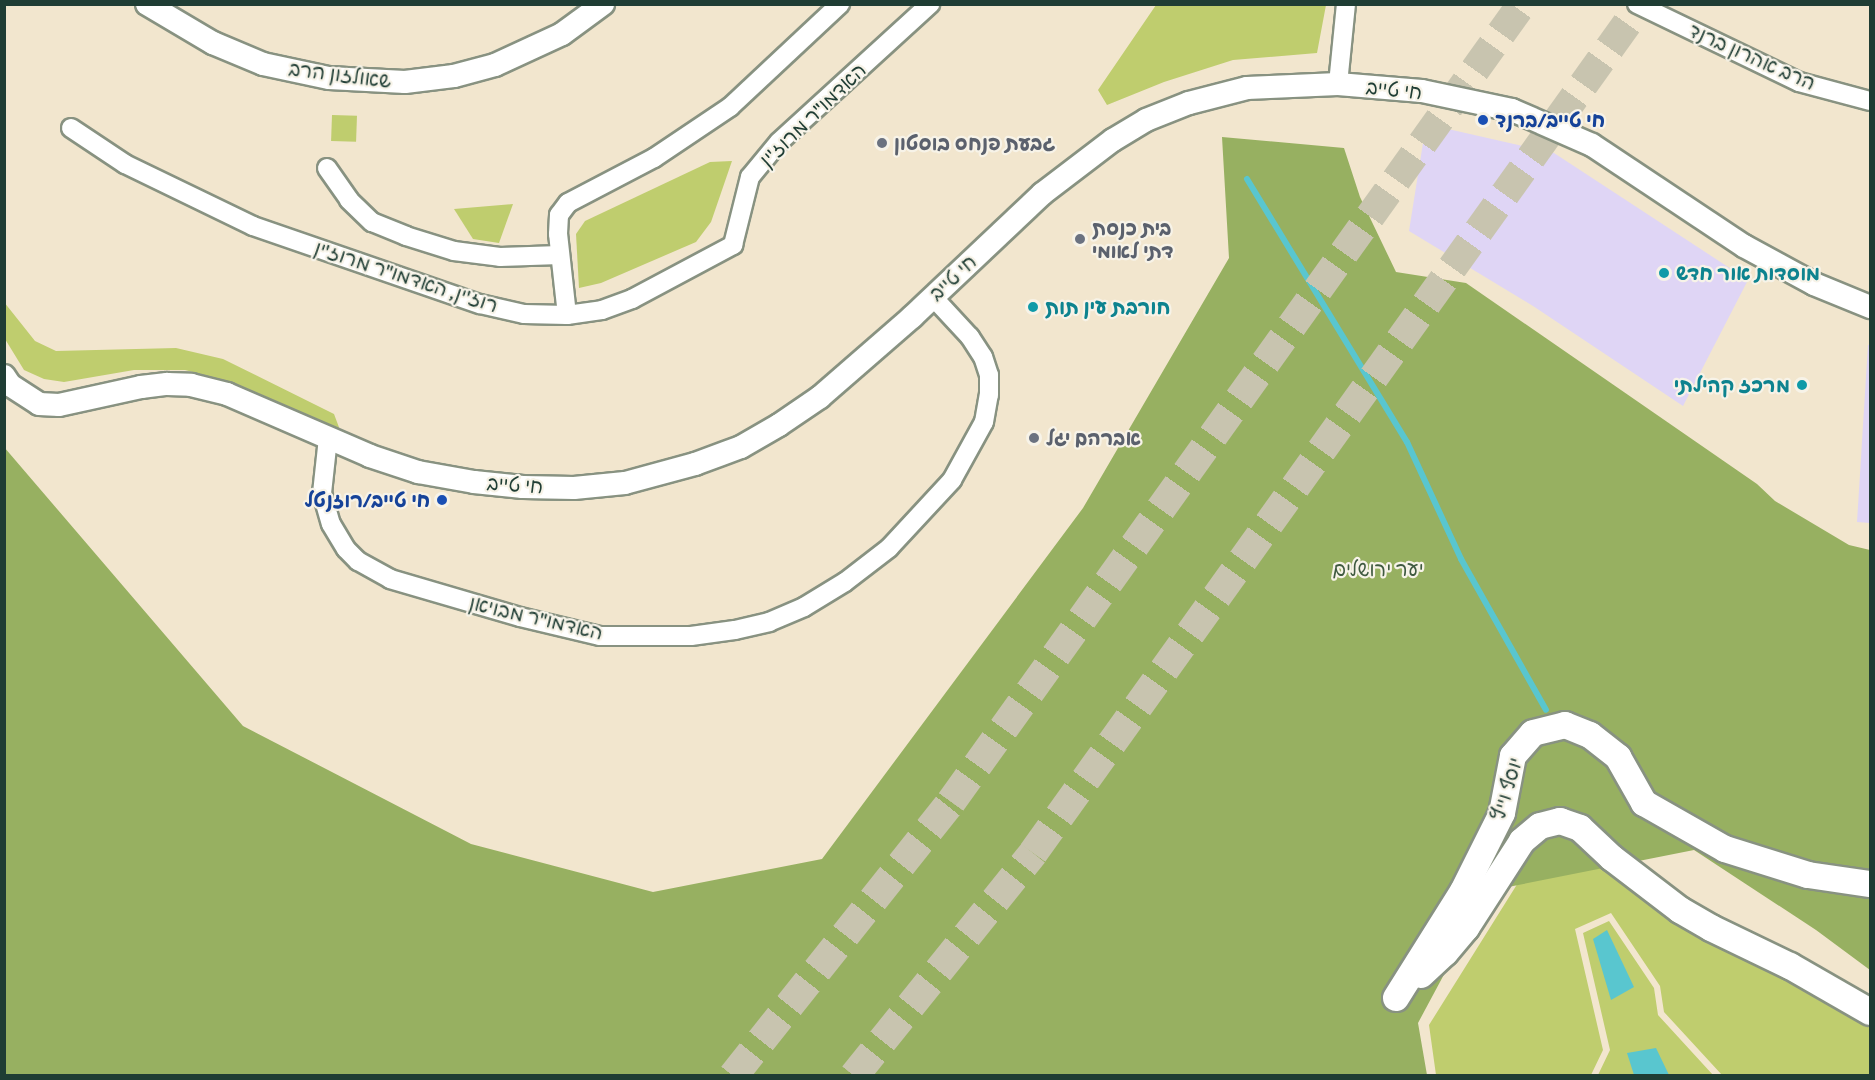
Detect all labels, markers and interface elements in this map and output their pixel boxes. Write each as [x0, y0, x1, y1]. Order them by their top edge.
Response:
street label: הרב אהרון ברנד [1685, 18, 1819, 96]
street label: שאולזון הרב [287, 57, 393, 93]
street label: האדמו"ר מרוז'ין [755, 58, 871, 172]
street label: חי טייב [1365, 75, 1423, 105]
place label: חי טייב/ברנד [1495, 108, 1605, 132]
marker: חי טייב/ברנד [1476, 113, 1490, 127]
place label: גבעת פנחס בוסטון [894, 131, 1055, 155]
marker: גבעת פנחס בוסטון [875, 136, 889, 150]
place label: בית כנסת דתי לאומי [1092, 216, 1173, 263]
marker: בית כנסת דתי לאומי [1073, 232, 1087, 246]
street label: רוז'ין, האדמו"ר מרוז'ין [311, 236, 501, 318]
street label: חי טייב [924, 250, 982, 306]
place label: מוסדות אור חדש [1676, 261, 1820, 285]
marker: מוסדות אור חדש [1657, 266, 1671, 280]
place label: חורבת עין תות [1045, 295, 1170, 319]
marker: חורבת עין תות [1026, 300, 1040, 314]
place label: מרכז קהילתי [1674, 373, 1790, 397]
marker: מרכז קהילתי [1795, 378, 1809, 392]
place label: אברהם יגל [1046, 426, 1141, 450]
marker: אברהם יגל [1027, 431, 1041, 445]
street label: חי טייב [486, 471, 544, 499]
place label: חי טייב/רוזנטל [304, 488, 430, 512]
marker: חי טייב/רוזנטל [435, 493, 449, 507]
park label: יער ירושלים [1332, 557, 1424, 581]
street label: האדמו"ר מבויאן [467, 591, 605, 645]
street label: יוסף וייץ [1486, 755, 1528, 823]

